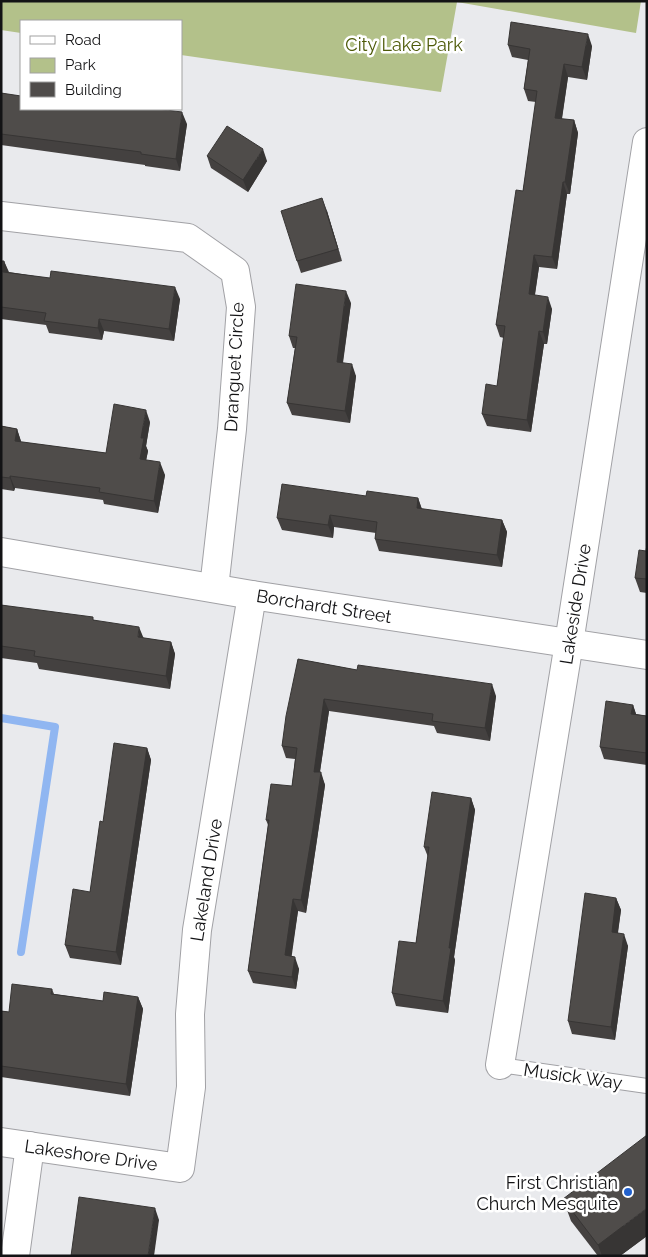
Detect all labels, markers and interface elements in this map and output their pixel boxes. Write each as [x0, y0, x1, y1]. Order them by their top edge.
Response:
legend [20, 20, 182, 110]
text: Road [65, 31, 101, 49]
park label: City Lake Park [345, 34, 463, 55]
text: Park [65, 56, 96, 74]
text: Building [65, 81, 122, 99]
street label: Dranguet Circle [220, 301, 248, 432]
street label: Lakeside Drive [555, 542, 595, 666]
street label: Borchardt Street [255, 585, 393, 627]
street label: Lakeland Drive [186, 817, 226, 943]
street label: Musick Way [522, 1059, 624, 1093]
street label: Lakeshore Drive [23, 1135, 159, 1175]
place label: First Christian Church Mesquite [476, 1172, 618, 1214]
marker: First Christian Church Mesquite [622, 1186, 634, 1198]

